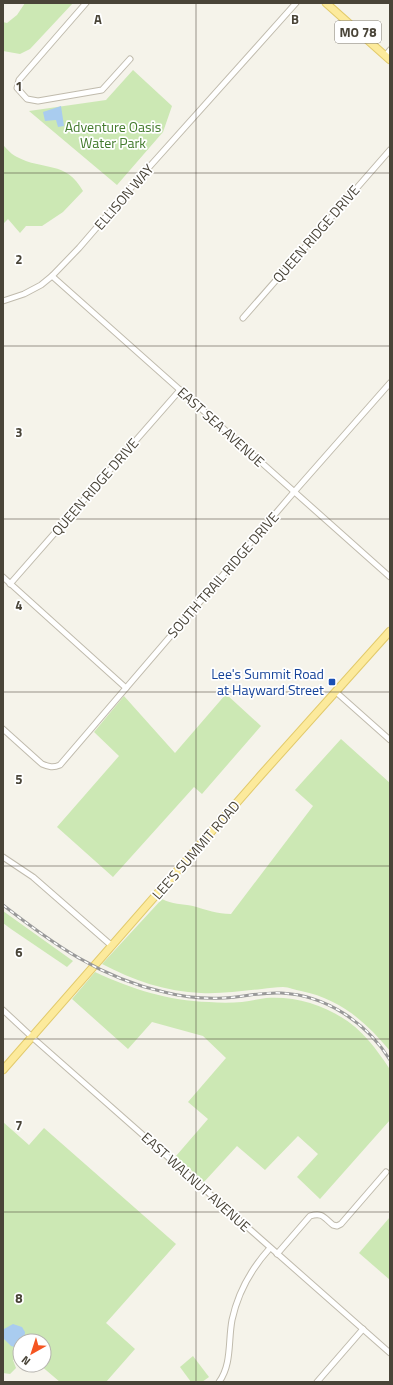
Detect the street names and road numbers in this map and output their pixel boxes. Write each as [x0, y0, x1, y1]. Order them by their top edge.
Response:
road number: MO 78 [335, 21, 381, 43]
street label: ELLISON WAY [89, 159, 159, 234]
street label: QUEEN RIDGE DRIVE [267, 180, 364, 287]
street label: EAST SEA AVENUE [173, 382, 270, 472]
street label: QUEEN RIDGE DRIVE [46, 433, 143, 540]
street label: SOUTH TRAIL RIDGE DRIVE [162, 507, 283, 642]
street label: LEE'S SUMMIT ROAD [147, 796, 245, 904]
street label: EAST WALNUT AVENUE [137, 1127, 256, 1236]

